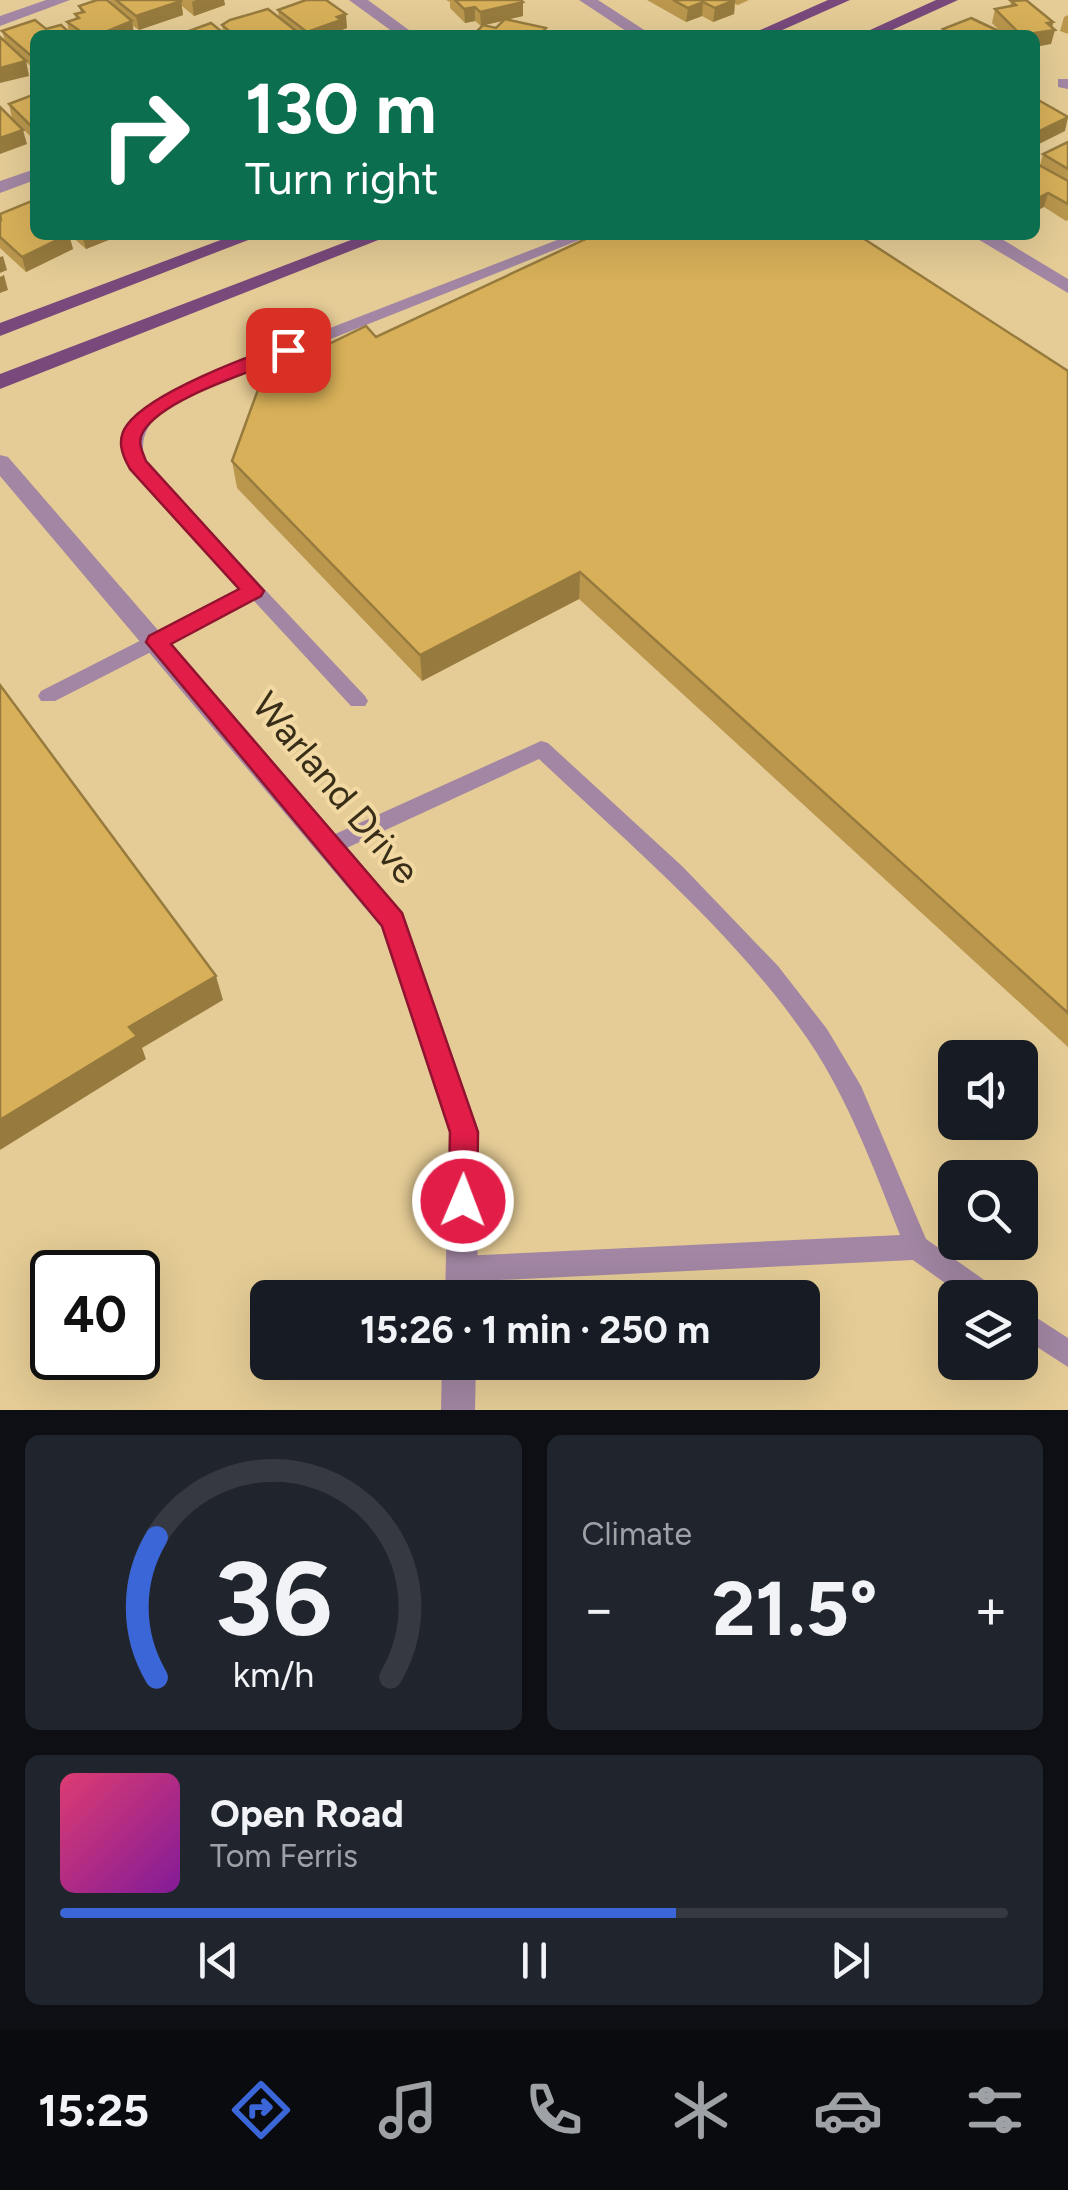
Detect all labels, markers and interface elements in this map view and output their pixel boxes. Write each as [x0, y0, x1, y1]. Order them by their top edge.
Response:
text: 130 m [245, 66, 437, 151]
icon: right [80, 70, 210, 200]
text: Turn right [245, 151, 438, 205]
pin [246, 308, 331, 393]
icon: arrive [261, 323, 316, 378]
street label: Warland Drive [243, 683, 429, 893]
map controls [938, 1040, 1038, 1380]
button: sound [938, 1040, 1038, 1140]
position arrow [411, 1149, 515, 1253]
button: search [938, 1160, 1038, 1260]
speed limit sign: 40 [30, 1250, 160, 1380]
button: layers [938, 1280, 1038, 1380]
text: 15:26 · 1 min · 250 m [360, 1307, 710, 1353]
text: Climate [582, 1515, 692, 1553]
text: 36 [214, 1536, 332, 1661]
text: 21.5° [712, 1564, 878, 1654]
text: − [582, 1576, 616, 1642]
text: + [974, 1576, 1008, 1642]
text: km/h [232, 1653, 314, 1696]
text: Open Road [210, 1791, 404, 1837]
text: Tom Ferris [210, 1837, 358, 1875]
icon: previous [191, 1933, 246, 1988]
icon: pause [507, 1933, 562, 1988]
icon: next [823, 1933, 878, 1988]
icon: directions [226, 2075, 296, 2145]
icon: music [373, 2075, 443, 2145]
icon: phone [519, 2075, 589, 2145]
icon: climate [666, 2075, 736, 2145]
icon: car [813, 2075, 883, 2145]
icon: filters [960, 2075, 1030, 2145]
text: 15:25 [38, 2083, 149, 2137]

